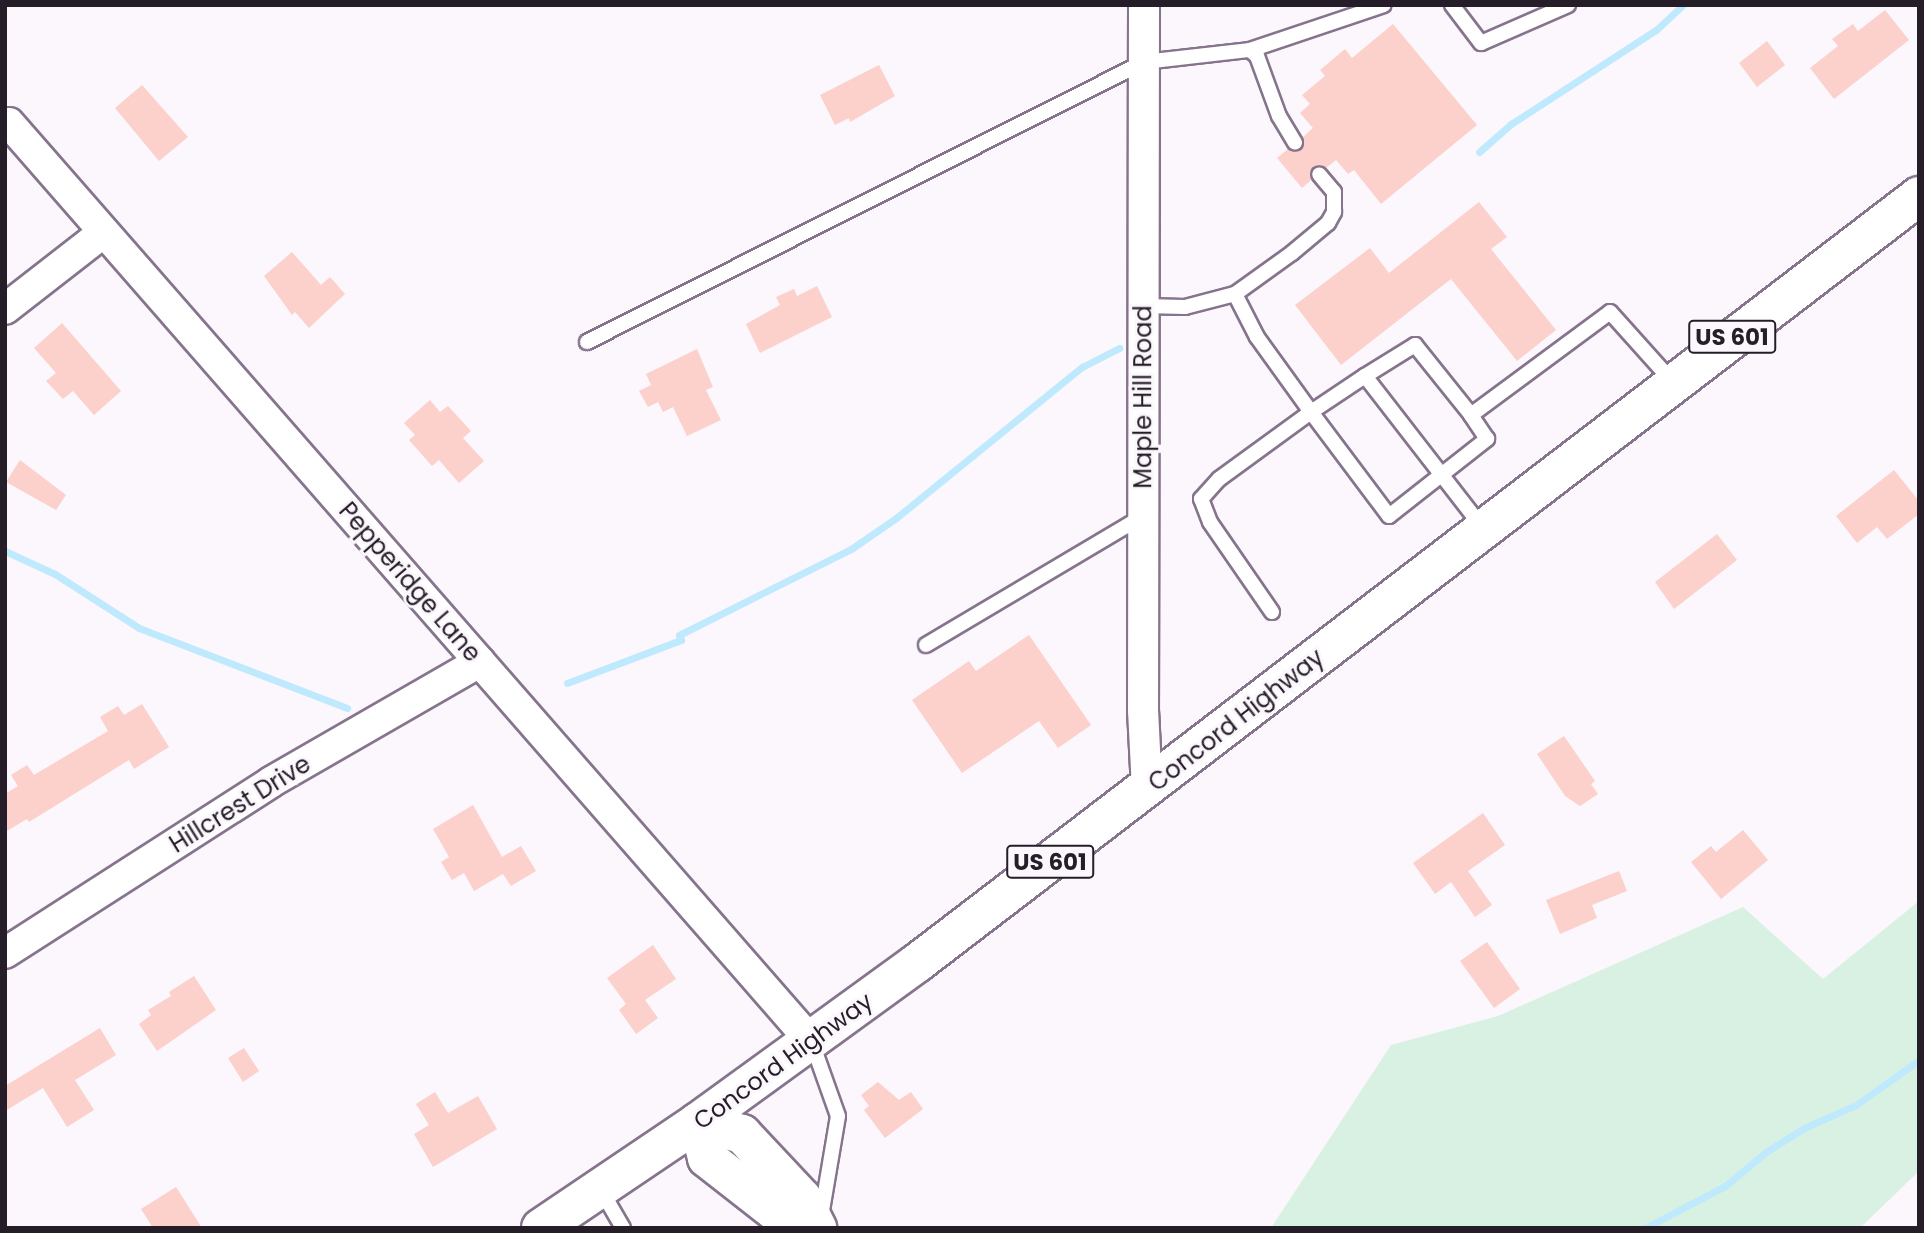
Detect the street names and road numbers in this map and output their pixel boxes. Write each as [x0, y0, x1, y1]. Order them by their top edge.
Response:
street label: Maple Hill Road [1129, 305, 1157, 489]
road number: US 601 [1686, 318, 1778, 356]
street label: Pepperidge Lane [333, 497, 487, 667]
street label: Concord Highway [1143, 643, 1329, 797]
street label: Hillcrest Drive [164, 749, 316, 859]
road number: US 601 [1004, 842, 1096, 882]
street label: Concord Highway [688, 986, 878, 1136]

